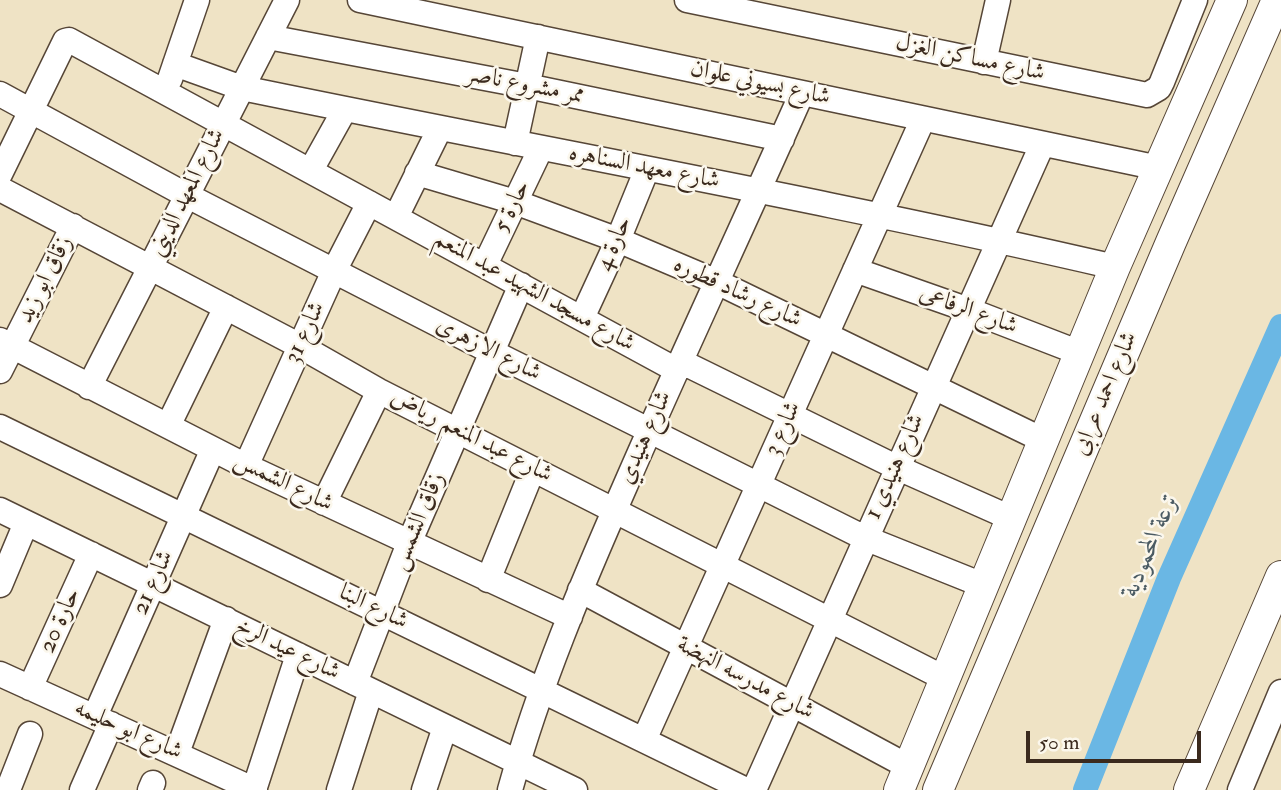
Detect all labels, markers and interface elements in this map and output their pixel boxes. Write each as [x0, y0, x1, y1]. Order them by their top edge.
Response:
street label: شارع مساكن الغزل [893, 29, 1047, 89]
street label: شارع بسيوني علوان [687, 55, 833, 113]
street label: ممر مشروع ناصر [464, 60, 586, 112]
street label: شارع المعهد الديني [143, 124, 233, 262]
street label: شارع معهد السناهره [566, 139, 722, 197]
street label: حارة 5 [489, 176, 537, 238]
street label: حارة 4 [591, 212, 639, 276]
street label: شارع مسجد الشهيد عبد المنعم [429, 225, 639, 359]
street label: زقاق ابو زيد [12, 232, 80, 328]
street label: شارع رشاد قطوره [668, 251, 806, 335]
street label: شارع الرفاعى [915, 280, 1021, 342]
street label: شارع 31 [279, 298, 333, 368]
street label: شارع الازهرى [431, 311, 545, 389]
street label: شارع احمد عرابى [1067, 328, 1145, 460]
street label: شارع عبد المنعم رياض [385, 384, 557, 490]
street label: شارع هنيدي [613, 387, 679, 489]
street label: شارع 3 [759, 398, 809, 460]
street label: شارع هنيدي 1 [860, 410, 932, 524]
street label: شارع الشمس [229, 447, 337, 519]
street label: زقاق الشمس [385, 469, 453, 575]
water label: ترعة المحمودية [1116, 488, 1188, 602]
street label: شارع 21 [127, 546, 181, 620]
street label: شارع البنا [334, 579, 412, 637]
street label: حارة 20 [34, 584, 88, 658]
street label: شارع عيد الرخ [230, 612, 344, 688]
street label: شارع مدرسه النهضة [671, 631, 819, 727]
street label: شارع ابو حليمه [70, 694, 186, 768]
scale bar [1029, 716, 1204, 760]
text: 50 m [1039, 729, 1080, 756]

